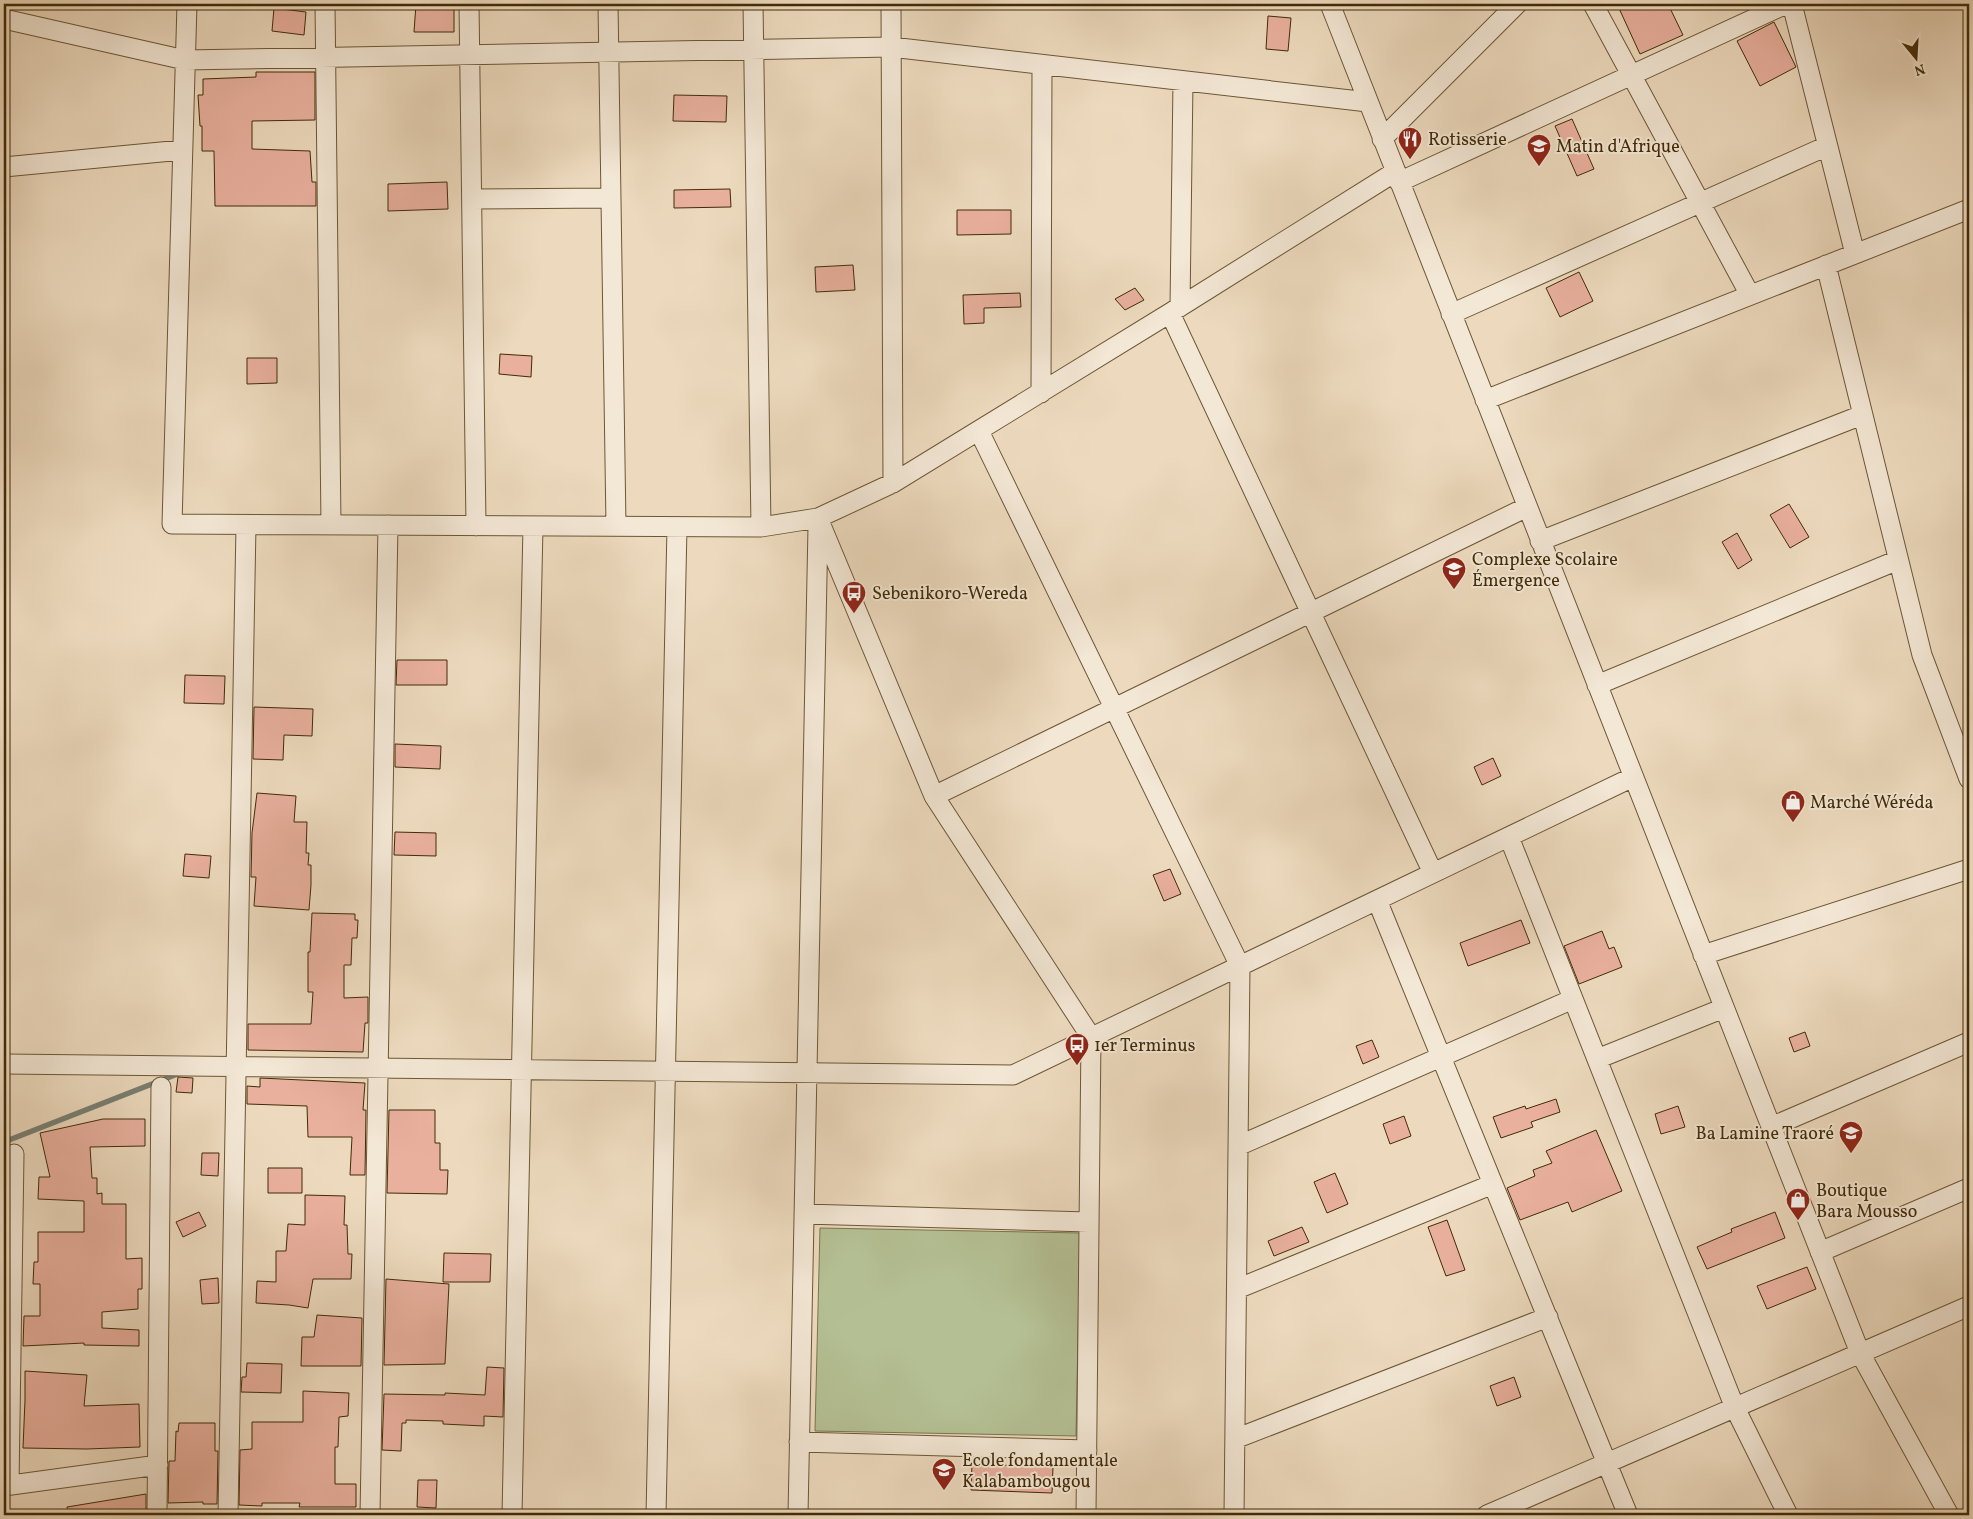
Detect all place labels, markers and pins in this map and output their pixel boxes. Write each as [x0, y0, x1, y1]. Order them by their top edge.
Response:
restaurant icon: Rotisserie [1397, 126, 1423, 160]
place label: Rotisserie [1428, 128, 1507, 153]
school or university icon: Matin d'Afrique [1526, 133, 1552, 167]
place label: Matin d'Afrique [1556, 135, 1680, 160]
place label: Complexe Scolaire Émergence [1472, 548, 1618, 594]
school or university icon: Complexe Scolaire Émergence [1441, 556, 1467, 590]
bus stop icon: Sebenikoro-Wereda [841, 580, 867, 614]
place label: Sebenikoro-Wereda [872, 582, 1028, 607]
shop icon: Marché Wéréda [1780, 789, 1806, 823]
place label: Marché Wéréda [1810, 791, 1934, 816]
bus stop icon: 1er Terminus [1064, 1032, 1090, 1066]
place label: 1er Terminus [1094, 1034, 1195, 1059]
school or university icon: Ba Lamine Traoré [1838, 1120, 1864, 1154]
place label: Ba Lamine Traoré [1696, 1122, 1834, 1147]
place label: Boutique Bara Mousso [1816, 1179, 1917, 1225]
shop icon: Boutique Bara Mousso [1785, 1187, 1811, 1221]
place label: Ecole fondamentale Kalabambougou [962, 1449, 1118, 1495]
school or university icon: Ecole fondamentale Kalabambougou [931, 1457, 957, 1491]

